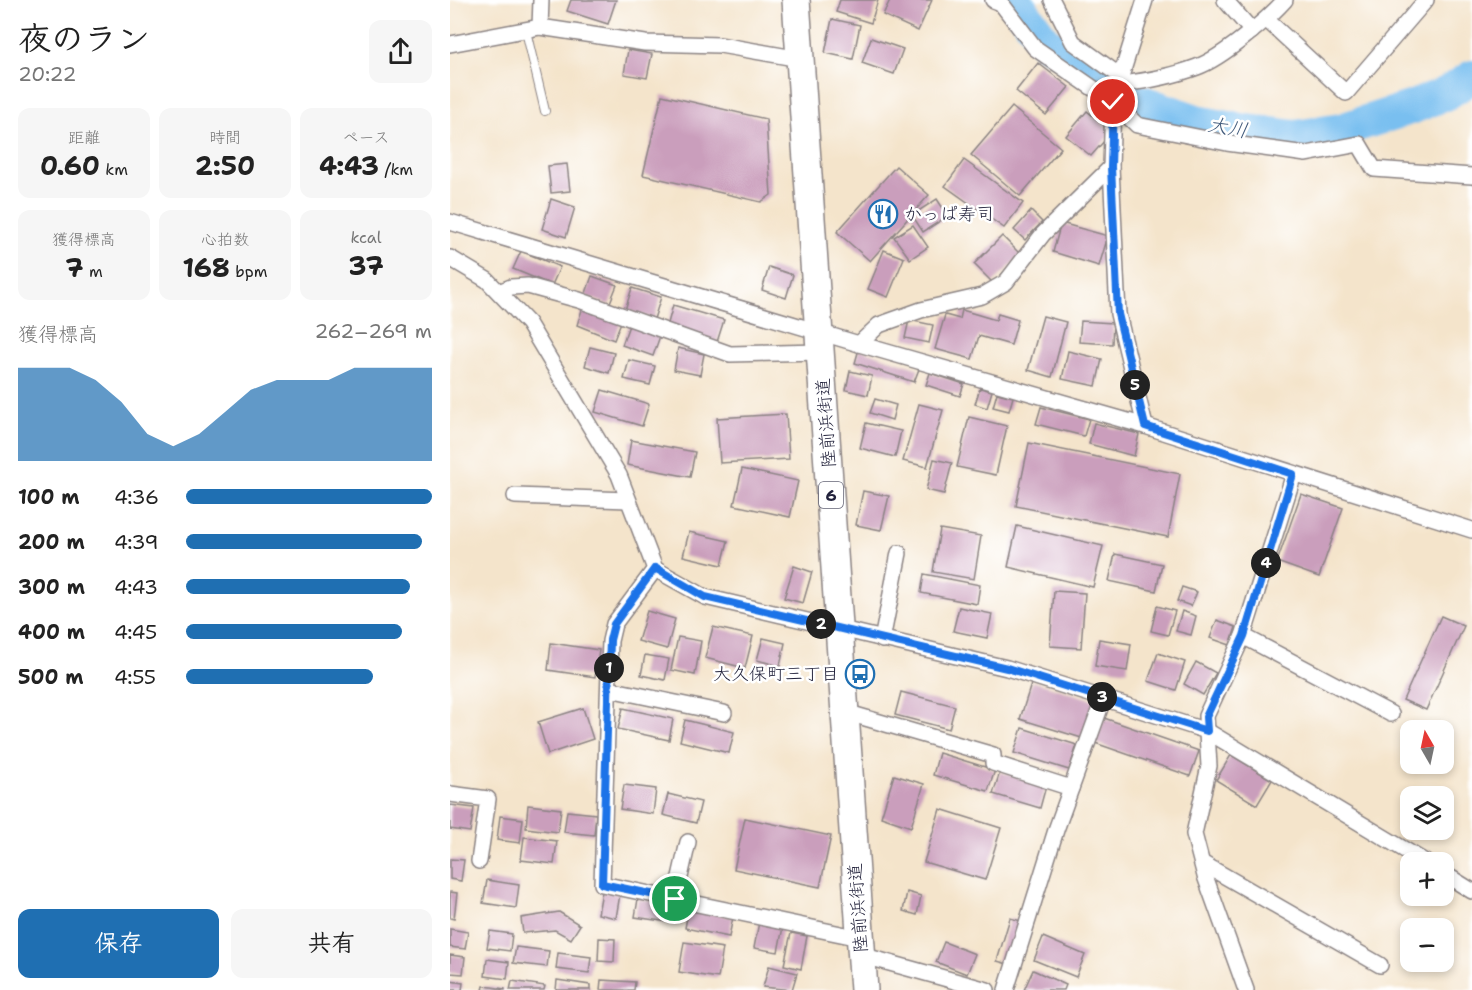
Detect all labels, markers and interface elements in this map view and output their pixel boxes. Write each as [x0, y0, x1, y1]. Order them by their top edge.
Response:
text: 夜のラン [18, 16, 150, 61]
button: share [369, 20, 432, 83]
text: 20:22 [18, 61, 76, 87]
pin [1087, 76, 1138, 127]
icon: check [1096, 85, 1129, 118]
water label: 大川 [1206, 111, 1250, 143]
text: 距離 [68, 127, 100, 148]
text: 時間 [209, 127, 241, 148]
text: ペース [342, 127, 390, 148]
text: 0.60 [40, 148, 100, 183]
text: 2:50 [195, 148, 255, 183]
text: 4:43 [319, 148, 379, 183]
text: km [100, 159, 128, 180]
text: /km [379, 159, 413, 180]
restaurant icon: かっぱ寿司 [867, 198, 899, 230]
place label: かっぱ寿司 [904, 202, 994, 226]
text: kcal [350, 227, 382, 248]
text: 獲得標高 [52, 229, 116, 250]
text: 心拍数 [201, 229, 249, 250]
text: 37 [348, 248, 384, 283]
text: 7 [65, 250, 83, 285]
text: 168 [182, 250, 230, 285]
text: m [83, 261, 103, 282]
text: bpm [230, 261, 268, 282]
text: 262–269 m [314, 318, 432, 344]
text: 獲得標高 [18, 321, 98, 347]
pin: 5 [1120, 370, 1150, 400]
text: 5 [1130, 374, 1140, 395]
street label: 陸前浜街道 [811, 377, 841, 469]
road number: 6 [819, 482, 843, 508]
text: 100 m [18, 484, 80, 510]
text: 4:36 [114, 484, 159, 510]
text: 200 m [18, 529, 85, 555]
text: 4:39 [114, 529, 159, 555]
pin: 4 [1251, 548, 1281, 578]
text: 4 [1260, 552, 1272, 573]
text: 300 m [18, 574, 85, 600]
text: 4:43 [114, 574, 158, 600]
pin: 2 [806, 609, 836, 639]
text: 2 [815, 613, 827, 634]
text: 400 m [18, 619, 85, 645]
text: 4:45 [114, 619, 157, 645]
pin: 1 [594, 653, 624, 683]
text: 1 [605, 657, 613, 678]
bus stop icon: 大久保町三丁目 [844, 658, 876, 690]
place label: 大久保町三丁目 [713, 662, 839, 686]
text: 500 m [18, 664, 84, 690]
text: 4:55 [114, 664, 156, 690]
pin: 3 [1087, 682, 1117, 712]
text: 3 [1096, 686, 1108, 707]
north arrow [1400, 720, 1454, 774]
map controls [1400, 720, 1454, 972]
button: layers [1400, 786, 1454, 840]
button: + [1400, 852, 1454, 906]
street label: 陸前浜街道 [843, 862, 873, 954]
pin [649, 873, 700, 924]
icon: arrive [658, 882, 691, 915]
button: 保存 [18, 909, 219, 978]
button: 共有 [231, 909, 432, 978]
button: − [1400, 918, 1454, 972]

